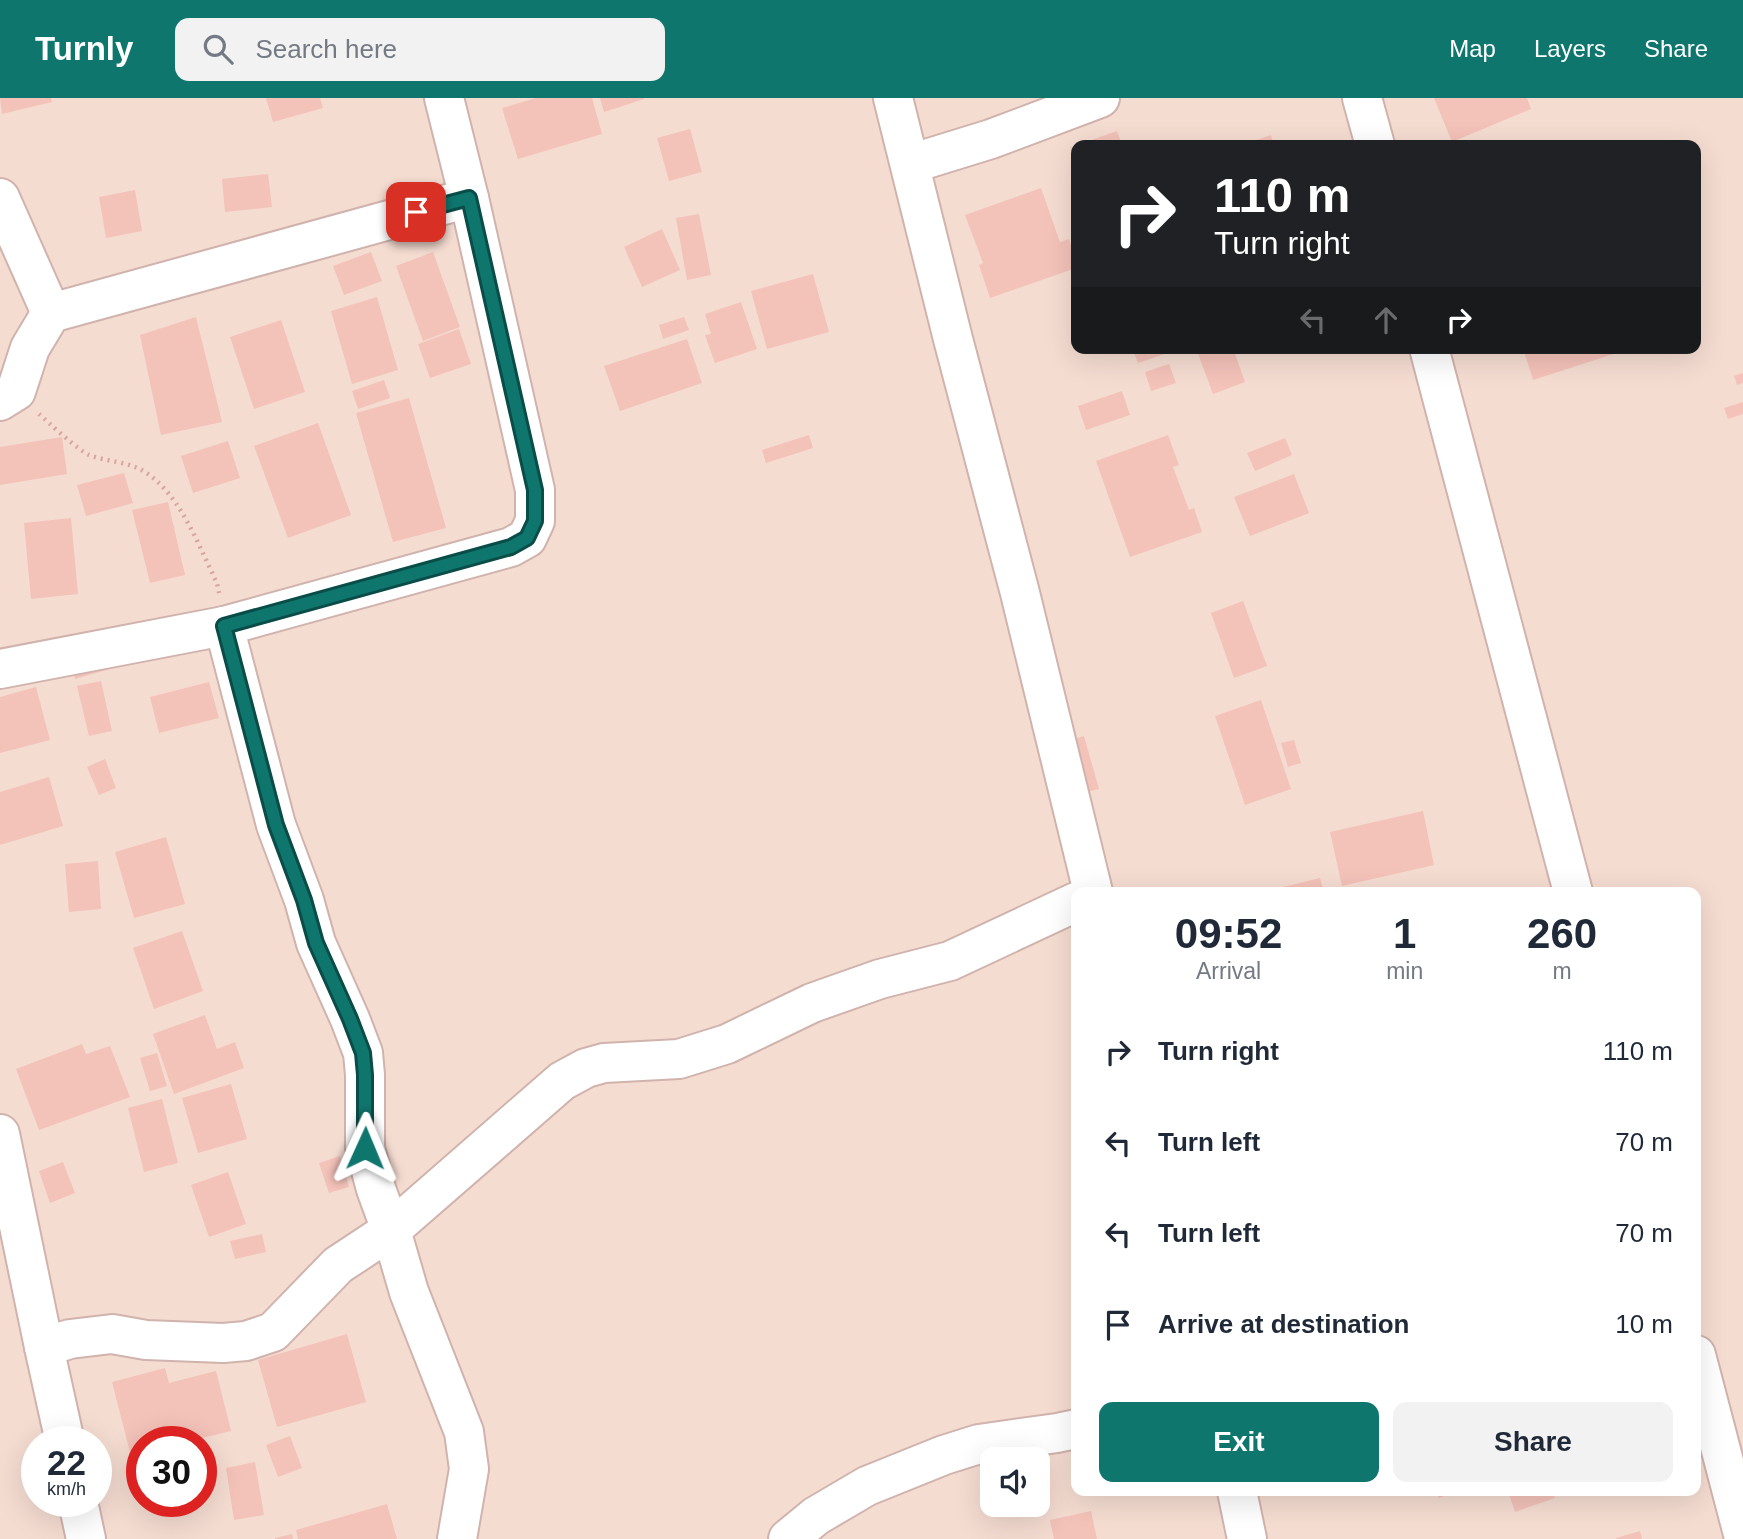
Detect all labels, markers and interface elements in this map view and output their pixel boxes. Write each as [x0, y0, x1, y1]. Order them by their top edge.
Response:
search box [175, 18, 665, 81]
text: Turnly [35, 30, 133, 67]
icon: search [199, 30, 237, 68]
text: Search here [255, 34, 397, 64]
text: Map [1449, 35, 1496, 62]
text: Layers [1534, 35, 1606, 62]
text: Share [1644, 35, 1708, 62]
icon: right [1099, 168, 1190, 259]
text: 110 m [1214, 168, 1350, 222]
pin [386, 182, 446, 242]
icon: arrive [397, 193, 435, 231]
text: Turn right [1214, 225, 1350, 261]
icon: left [1294, 301, 1332, 339]
icon: ahead [1367, 301, 1405, 339]
icon: right [1440, 301, 1478, 339]
text: 09:52 [1175, 910, 1282, 957]
text: 1 [1393, 910, 1416, 957]
text: 260 [1527, 910, 1597, 957]
text: Arrival [1196, 958, 1261, 984]
text: min [1386, 958, 1423, 984]
text: m [1553, 958, 1572, 984]
icon: right [1099, 1033, 1137, 1071]
text: Turn right [1158, 1036, 1279, 1066]
text: 110 m [1603, 1036, 1673, 1066]
position arrow [328, 1111, 402, 1185]
icon: left [1099, 1124, 1137, 1162]
text: Turn left [1158, 1127, 1260, 1157]
text: 70 m [1615, 1127, 1673, 1157]
icon: left [1099, 1215, 1137, 1253]
text: Turn left [1158, 1218, 1260, 1248]
text: 70 m [1615, 1218, 1673, 1248]
icon: arrive [1099, 1306, 1137, 1344]
text: Arrive at destination [1158, 1309, 1409, 1339]
text: 10 m [1615, 1309, 1673, 1339]
button: Exit [1099, 1402, 1379, 1482]
button: Share [1393, 1402, 1673, 1482]
speed limit sign: 30 [126, 1426, 217, 1517]
text: 22 [47, 1443, 86, 1482]
map controls [980, 1447, 1050, 1517]
button: sound [980, 1447, 1050, 1517]
text: km/h [47, 1479, 86, 1499]

